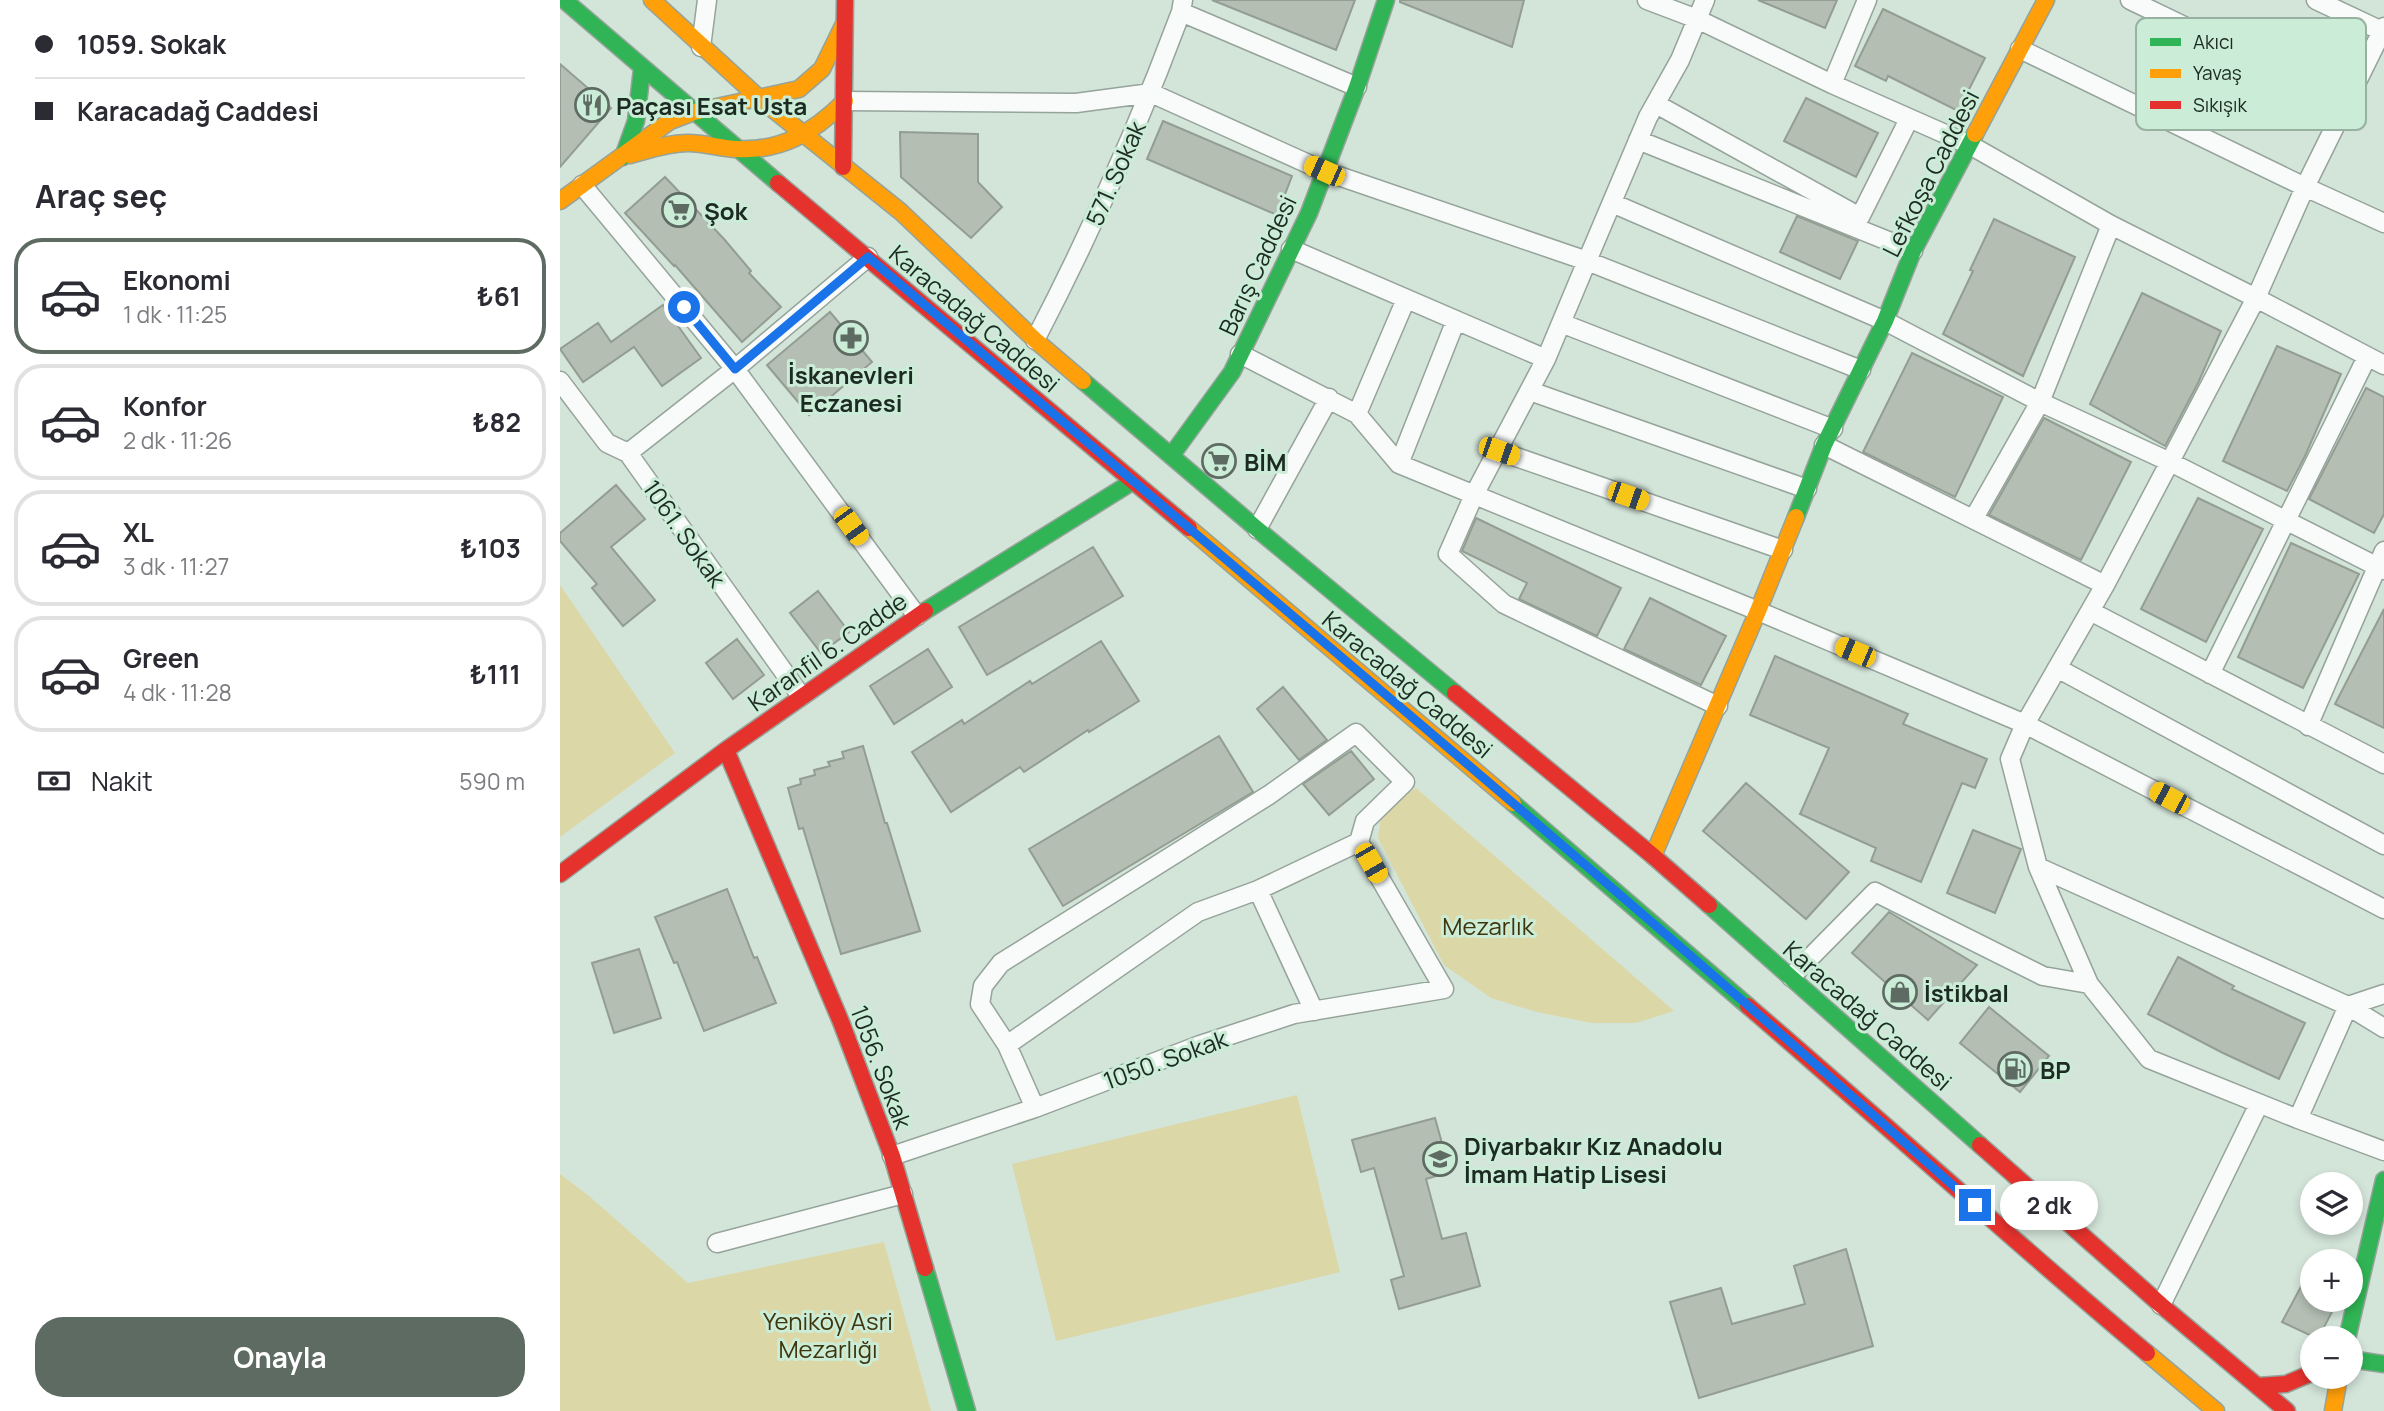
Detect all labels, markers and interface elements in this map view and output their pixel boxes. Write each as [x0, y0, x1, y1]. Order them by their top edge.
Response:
legend [2136, 18, 2366, 130]
text: 1059. Sokak [77, 26, 226, 62]
text: Akıcı [2193, 29, 2234, 55]
text: Yavaş [2193, 60, 2242, 86]
street label: Lefkoşa Caddesi [1874, 84, 1986, 262]
restaurant icon: Paçası Esat Usta [573, 86, 611, 124]
place label: Paçası Esat Usta [616, 89, 807, 122]
text: Sıkışık [2193, 92, 2247, 118]
text: Karacadağ Caddesi [77, 93, 319, 129]
street label: 571. Sokak [1077, 114, 1153, 231]
car [1301, 153, 1348, 189]
text: Araç seç [35, 174, 167, 218]
street label: Barış Caddesi [1210, 190, 1304, 340]
supermarket icon: Şok [660, 191, 698, 229]
place label: Şok [704, 194, 749, 227]
street label: Karacadağ Caddesi [883, 237, 1067, 399]
text: Ekonomi [123, 262, 231, 298]
icon: car [39, 265, 102, 328]
text: ₺61 [477, 278, 521, 314]
route start [668, 291, 700, 323]
text: 1 dk · 11:25 [123, 298, 227, 330]
pharmacy icon: İskanevleri Eczanesi [832, 319, 870, 357]
place label: İskanevleri Eczanesi [788, 358, 914, 419]
text: Konfor [123, 388, 207, 424]
icon: car [39, 391, 102, 454]
text: ₺82 [472, 404, 521, 440]
text: 2 dk · 11:26 [123, 424, 232, 456]
car [1476, 434, 1523, 468]
supermarket icon: BİM [1200, 442, 1238, 480]
place label: BİM [1244, 445, 1286, 478]
street label: 1061. Sokak [636, 473, 735, 594]
car [1605, 479, 1652, 513]
car [831, 503, 872, 549]
text: XL [123, 514, 154, 550]
icon: car [39, 517, 102, 580]
text: ₺103 [460, 530, 521, 566]
text: 3 dk · 11:27 [123, 550, 229, 582]
street label: Karanfil 6. Cadde [741, 584, 913, 718]
street label: Karacadağ Caddesi [1316, 603, 1500, 765]
car [1832, 634, 1879, 670]
text: Green [123, 640, 199, 676]
icon: car [39, 643, 102, 706]
text: ₺111 [470, 656, 521, 692]
text: 4 dk · 11:28 [123, 676, 232, 708]
icon: cash [35, 762, 73, 800]
text: Nakit [91, 763, 153, 799]
text: 590 m [459, 765, 525, 797]
car [2146, 779, 2193, 817]
car [1352, 840, 1391, 886]
park label: Mezarlık [1442, 909, 1535, 942]
street label: Karacadağ Caddesi [1777, 933, 1959, 1097]
shop icon: İstikbal [1881, 973, 1919, 1011]
place label: İstikbal [1924, 976, 2009, 1009]
street label: 1056. Sokak [843, 1001, 921, 1135]
street label: 1050. Sokak [1098, 1021, 1233, 1097]
fuel station icon: BP [1996, 1050, 2034, 1088]
place label: BP [2040, 1053, 2070, 1086]
place label: Diyarbakır Kız Anadolu İmam Hatip Lisesi [1464, 1129, 1723, 1190]
school or university icon: Diyarbakır Kız Anadolu İmam Hatip Lisesi [1421, 1140, 1459, 1178]
map controls [2300, 1172, 2363, 1389]
button: layers [2300, 1172, 2363, 1235]
callout: 2 dk [2000, 1180, 2098, 1230]
route end [1959, 1189, 1991, 1221]
text: 2 dk [2027, 1189, 2071, 1221]
button: + [2300, 1249, 2363, 1312]
park label: Yeniköy Asri Mezarlığı [763, 1304, 893, 1365]
button: Onayla [35, 1317, 525, 1397]
button: − [2300, 1326, 2363, 1389]

